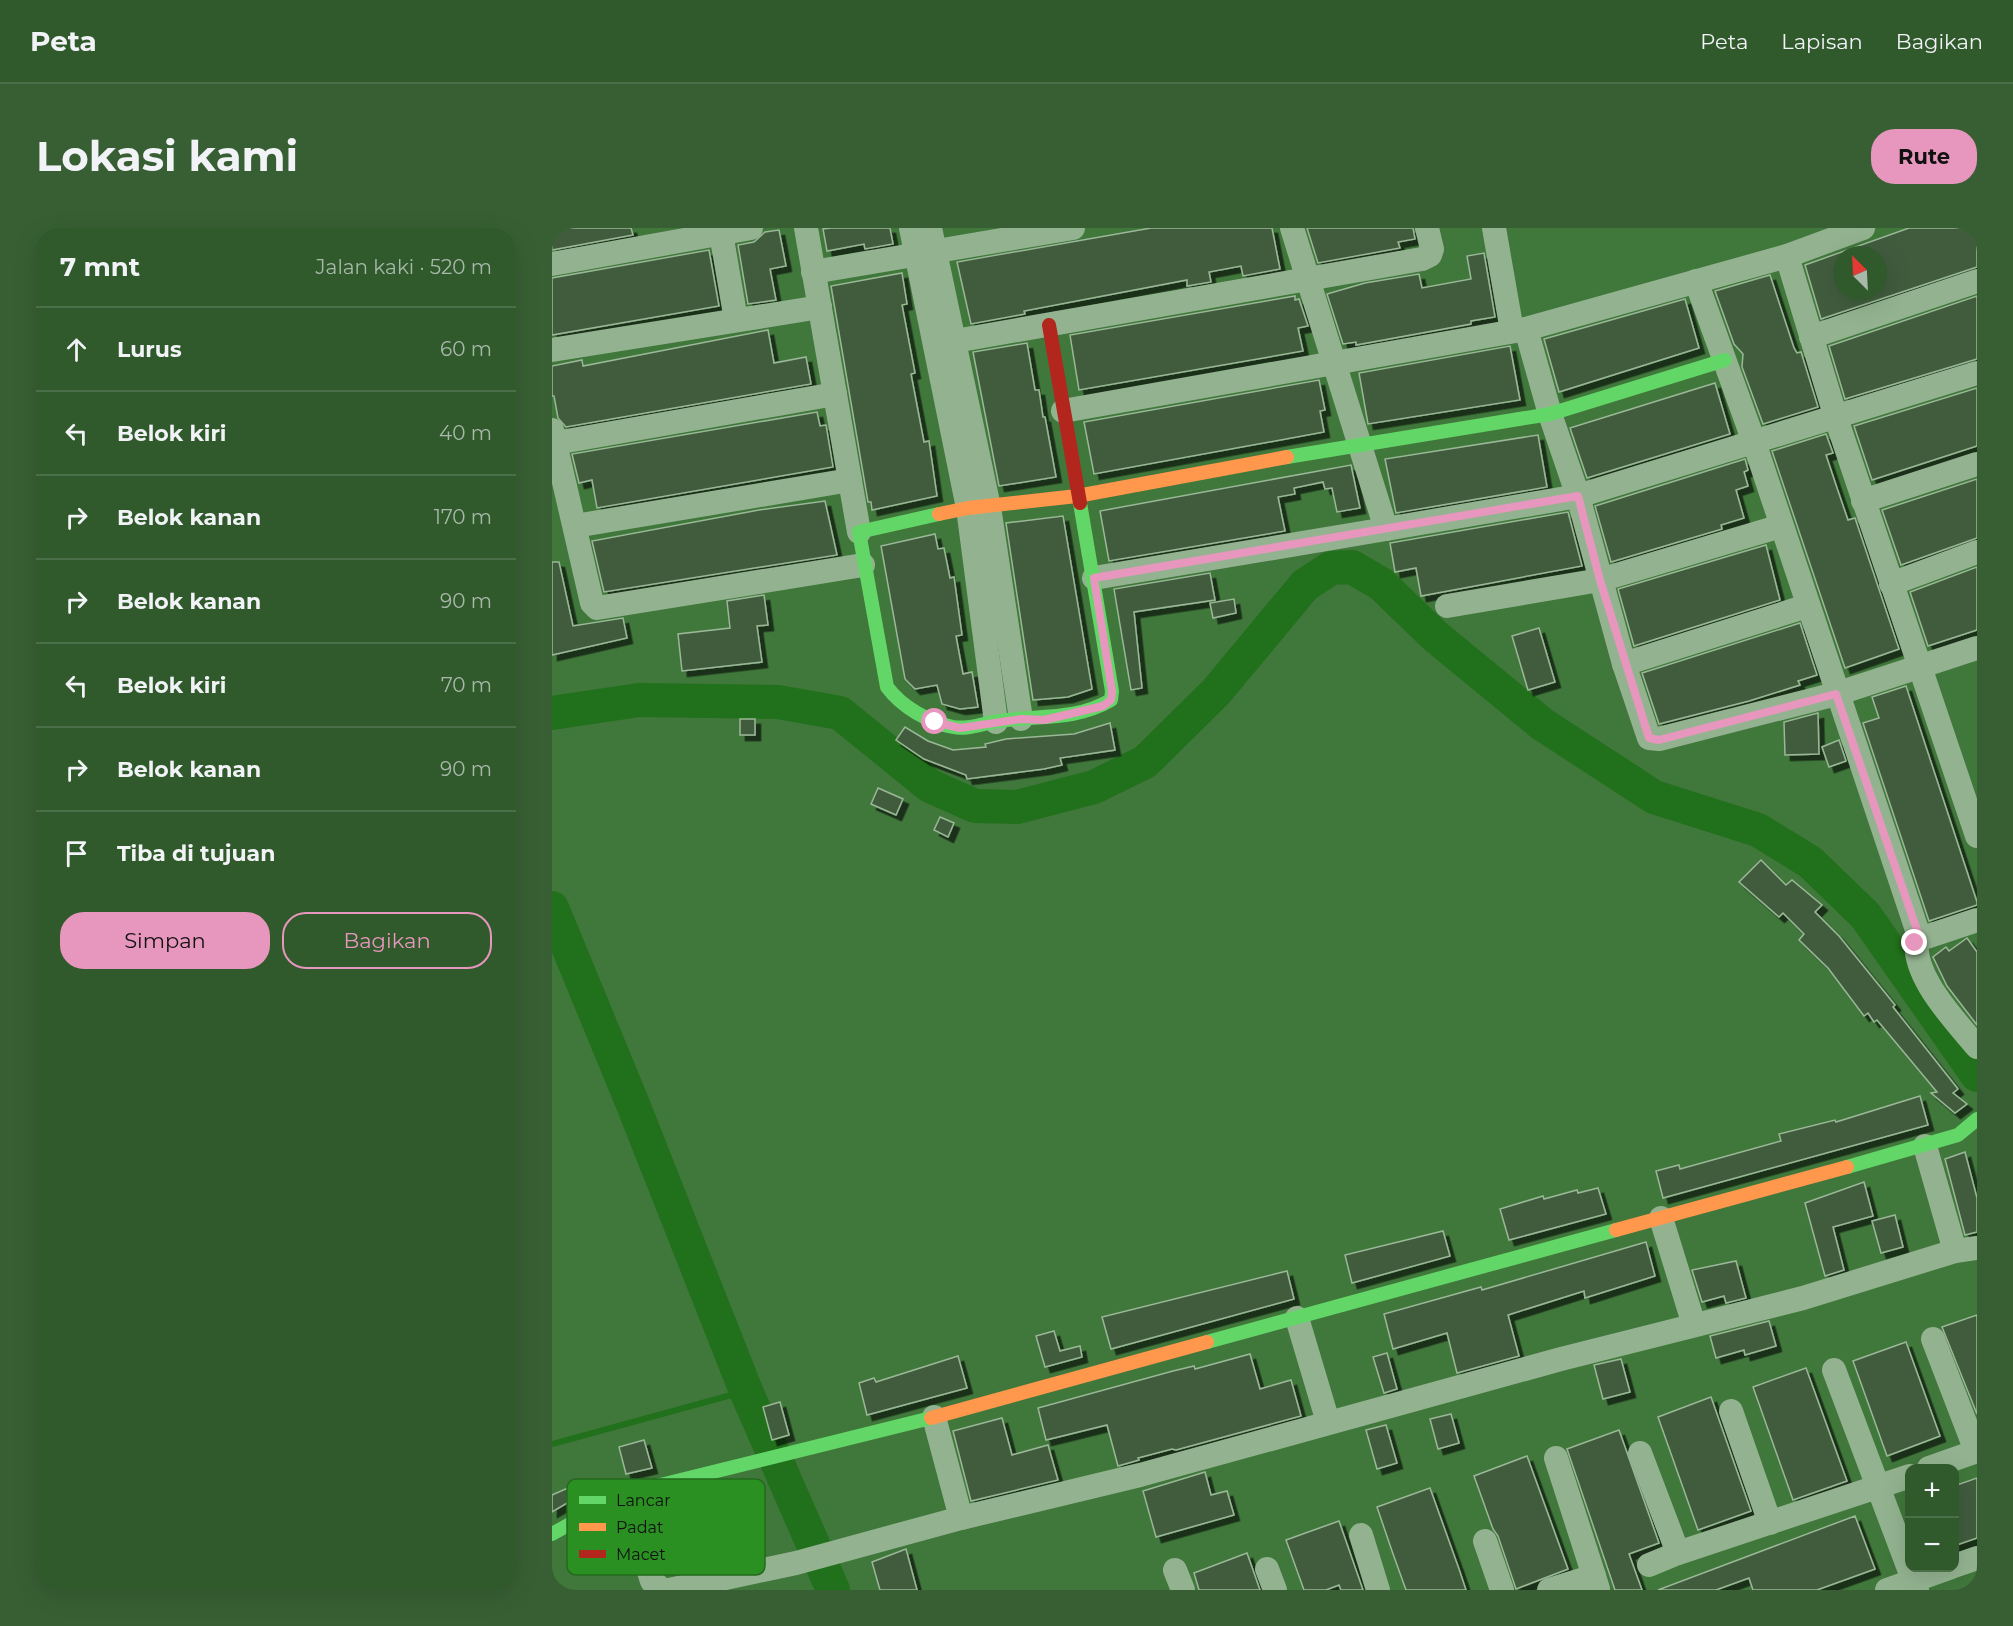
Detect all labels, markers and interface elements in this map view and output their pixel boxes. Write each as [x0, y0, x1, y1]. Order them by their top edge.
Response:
text: Peta [30, 24, 97, 58]
text: Peta [1700, 29, 1748, 54]
text: Lapisan [1781, 29, 1863, 54]
text: Bagikan [1896, 29, 1983, 54]
button: Rute [1871, 129, 1977, 184]
text: Lokasi kami [36, 130, 298, 182]
north arrow [1833, 246, 1887, 300]
text: 7 mnt [60, 251, 140, 283]
text: Jalan kaki · 520 m [316, 255, 492, 279]
icon: ahead [60, 333, 93, 366]
text: Lurus [117, 336, 182, 363]
text: 60 m [440, 337, 492, 361]
icon: left [60, 417, 93, 450]
text: Belok kiri [117, 420, 226, 447]
text: 40 m [439, 421, 492, 445]
icon: right [60, 501, 93, 534]
text: Belok kanan [117, 504, 261, 531]
text: 170 m [434, 505, 492, 529]
icon: right [60, 585, 93, 618]
text: Belok kanan [117, 588, 261, 615]
text: 90 m [440, 589, 492, 613]
icon: left [60, 669, 93, 702]
text: Belok kiri [117, 672, 226, 699]
text: 70 m [441, 673, 492, 697]
route start [921, 708, 947, 734]
icon: right [60, 753, 93, 786]
text: Belok kanan [117, 756, 261, 783]
text: 90 m [440, 757, 492, 781]
icon: arrive [60, 837, 93, 870]
text: Tiba di tujuan [117, 840, 275, 867]
button: Simpan [60, 912, 270, 969]
button: Bagikan [282, 912, 492, 969]
route end [1901, 929, 1927, 955]
map controls [1905, 1464, 1959, 1572]
button: + [1905, 1464, 1959, 1518]
legend [567, 1479, 765, 1575]
text: Lancar [616, 1491, 671, 1510]
text: Padat [616, 1518, 664, 1537]
button: − [1905, 1518, 1959, 1572]
text: Macet [616, 1545, 666, 1564]

